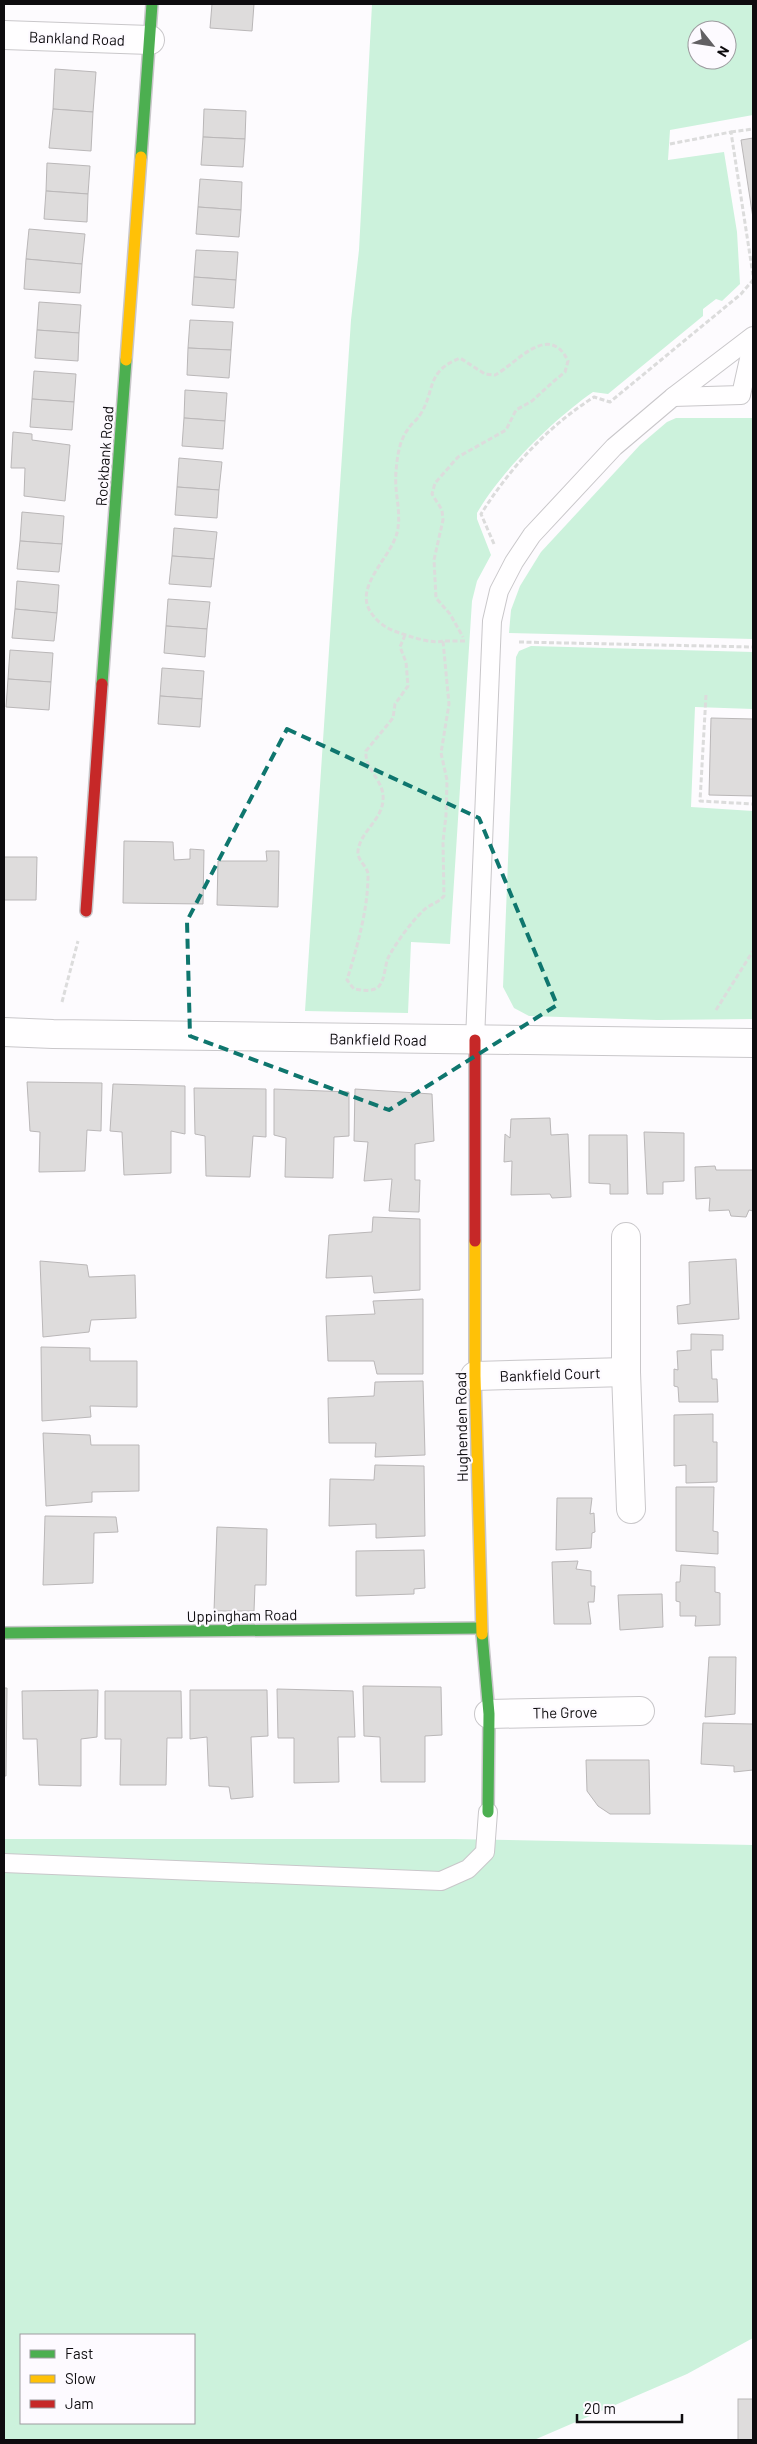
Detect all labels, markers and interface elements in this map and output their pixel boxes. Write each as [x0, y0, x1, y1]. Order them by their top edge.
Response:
north arrow [687, 20, 737, 70]
street label: Bankland Road [29, 27, 125, 49]
text: N [714, 43, 733, 60]
street label: Rockbank Road [92, 405, 116, 507]
street label: Bankfield Road [329, 1029, 427, 1049]
street label: Bankfield Court [499, 1363, 601, 1385]
street label: Hughenden Road [451, 1372, 471, 1482]
street label: Uppingham Road [187, 1605, 297, 1625]
street label: The Grove [532, 1702, 598, 1722]
legend [20, 2334, 195, 2424]
text: Fast [65, 2344, 93, 2362]
text: Slow [65, 2369, 96, 2387]
scale bar [577, 2392, 682, 2424]
text: Jam [65, 2394, 94, 2412]
text: 20 m [584, 2399, 616, 2417]

